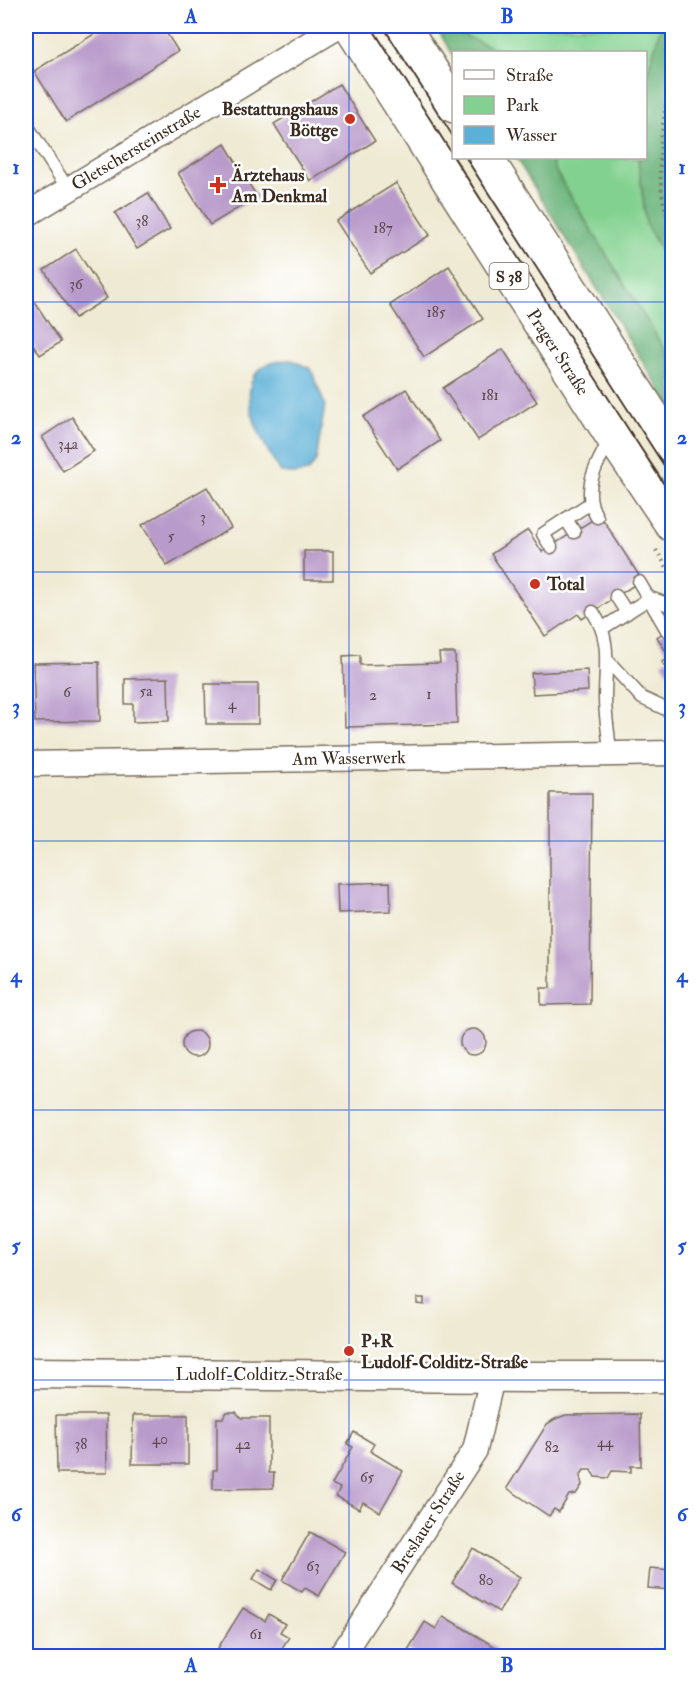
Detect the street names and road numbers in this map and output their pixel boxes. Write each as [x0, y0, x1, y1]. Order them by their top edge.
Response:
street label: Gletschersteinstraße [67, 100, 206, 196]
road number: S 38 [490, 263, 528, 289]
street label: Prager Straße [521, 305, 594, 400]
street label: Am Wasserwerk [291, 746, 406, 771]
street label: Ludolf-Colditz-Straße [175, 1363, 343, 1386]
street label: Breslauer Straße [386, 1466, 471, 1578]

